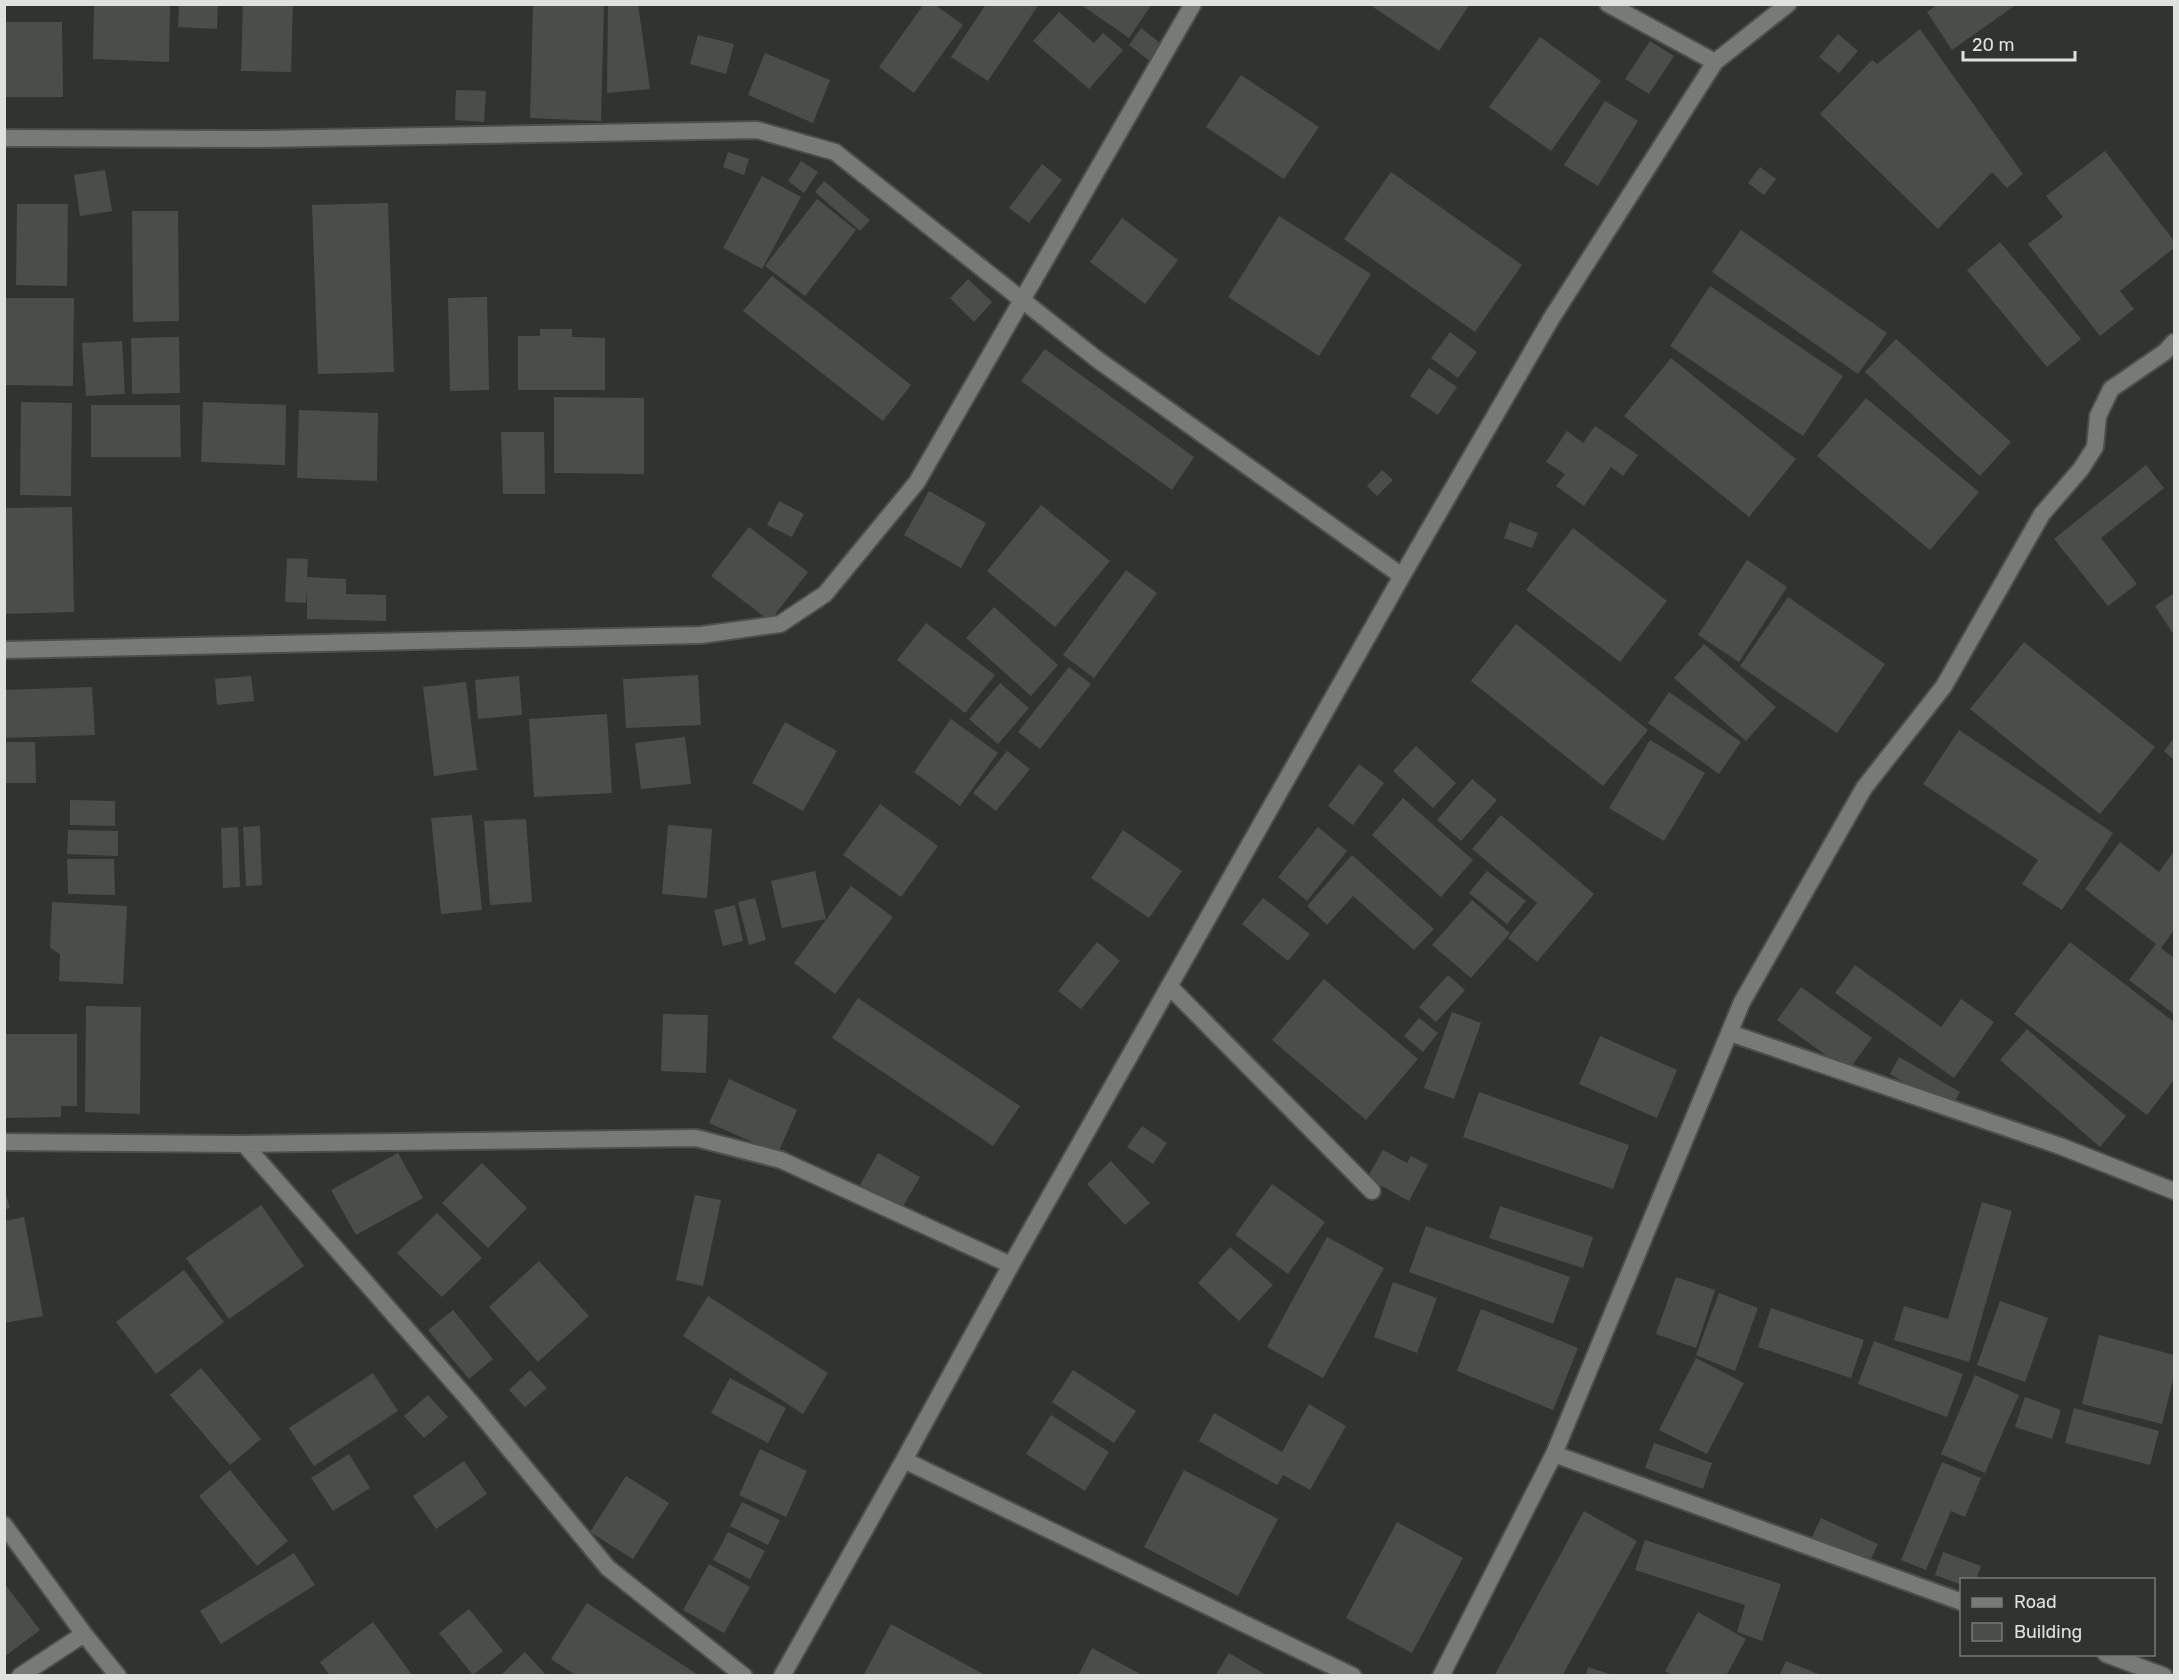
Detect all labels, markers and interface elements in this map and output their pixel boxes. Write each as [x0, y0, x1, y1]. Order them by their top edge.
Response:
scale bar [1963, 24, 2076, 62]
text: 20 m [1972, 34, 2014, 56]
legend [1960, 1578, 2155, 1656]
text: Road [2014, 1591, 2057, 1613]
text: Building [2014, 1621, 2082, 1643]

